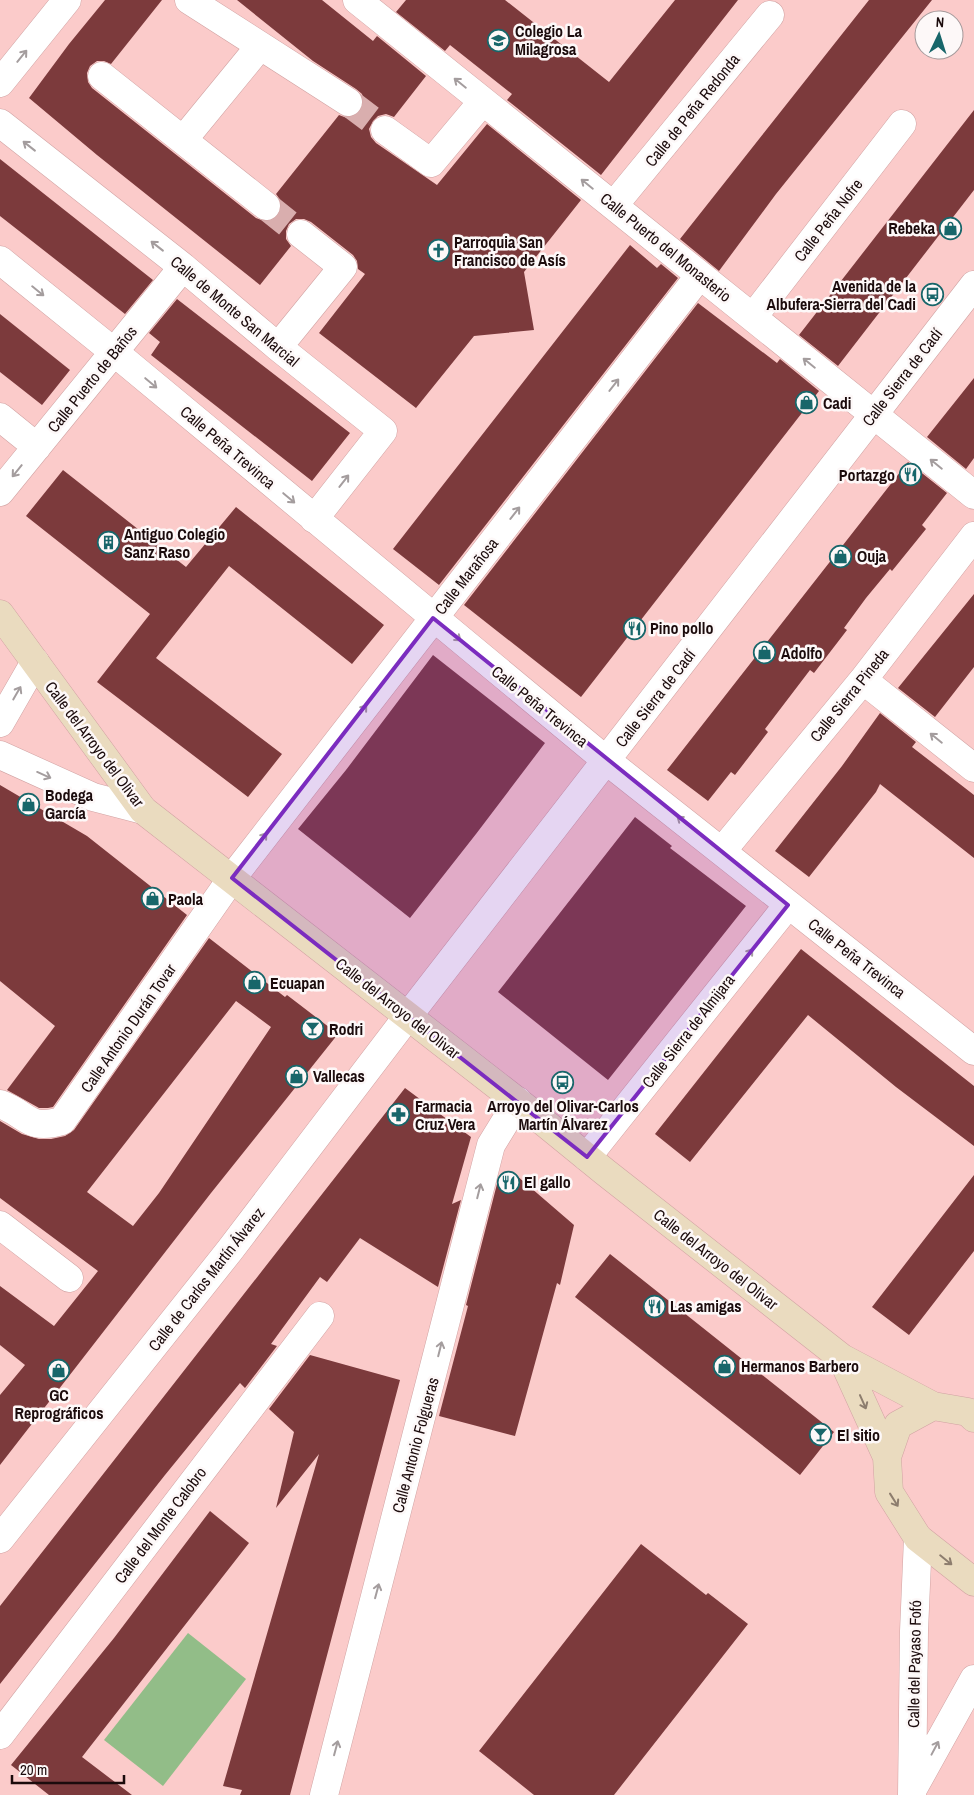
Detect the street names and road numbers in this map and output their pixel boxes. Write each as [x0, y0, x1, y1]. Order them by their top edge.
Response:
street label: Calle de Peña Redonda [640, 48, 745, 171]
street label: Calle Peña Nofre [789, 174, 867, 266]
street label: Calle Puerto del Monasterio [596, 187, 736, 307]
street label: Calle de Monte San Marcial [166, 251, 304, 372]
street label: Calle Puerto de Baños [42, 321, 142, 437]
street label: Calle Sierra de Cadí [857, 323, 947, 431]
street label: Calle Peña Trevinca [176, 401, 281, 494]
street label: Calle Marañosa [429, 532, 503, 619]
street label: Calle Sierra Pineda [804, 643, 894, 746]
street label: Calle Sierra de Cadí [610, 644, 700, 752]
street label: Calle Peña Trevinca [487, 660, 593, 752]
street label: Calle del Arroyo del Olivar [40, 677, 150, 812]
street label: Calle Peña Trevinca [804, 913, 911, 1003]
street label: Calle del Arroyo del Olivar [331, 952, 465, 1064]
street label: Calle Antonio Durán Tovar [75, 959, 181, 1097]
street label: Calle Sierra de Almijara [637, 969, 740, 1092]
street label: Calle de Carlos Martín Álvarez [143, 1202, 269, 1356]
street label: Calle del Arroyo del Olivar [649, 1203, 783, 1315]
street label: Calle Antonio Folgueras [386, 1375, 444, 1515]
street label: Calle del Monte Calobro [109, 1462, 211, 1588]
street label: Calle del Payaso Fofó [902, 1600, 926, 1728]

